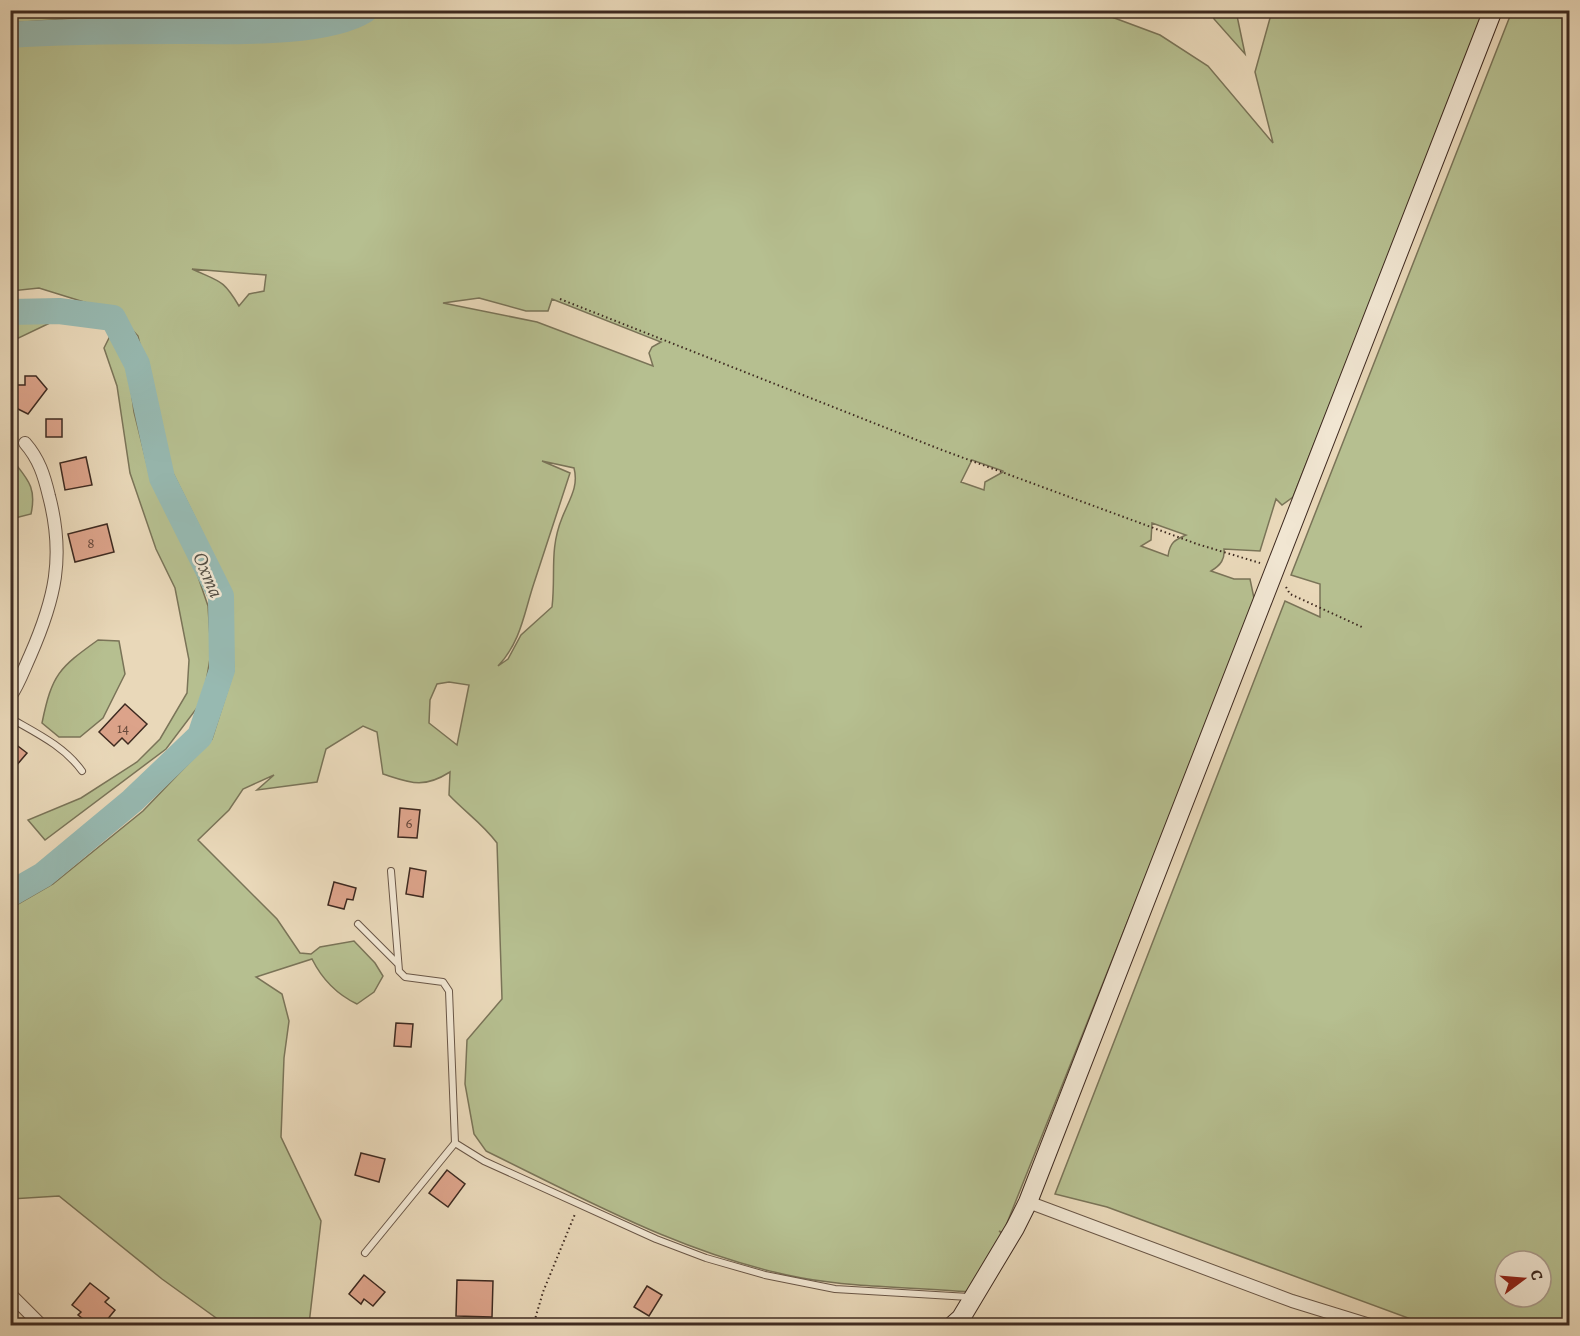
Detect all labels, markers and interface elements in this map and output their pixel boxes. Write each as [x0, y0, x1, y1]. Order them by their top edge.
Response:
house number: 8 [87, 533, 95, 553]
water label: Охта [186, 548, 230, 602]
house number: 14 [117, 718, 129, 738]
house number: 6 [406, 813, 413, 833]
north arrow [1493, 1249, 1553, 1309]
text: С [1525, 1267, 1548, 1283]

